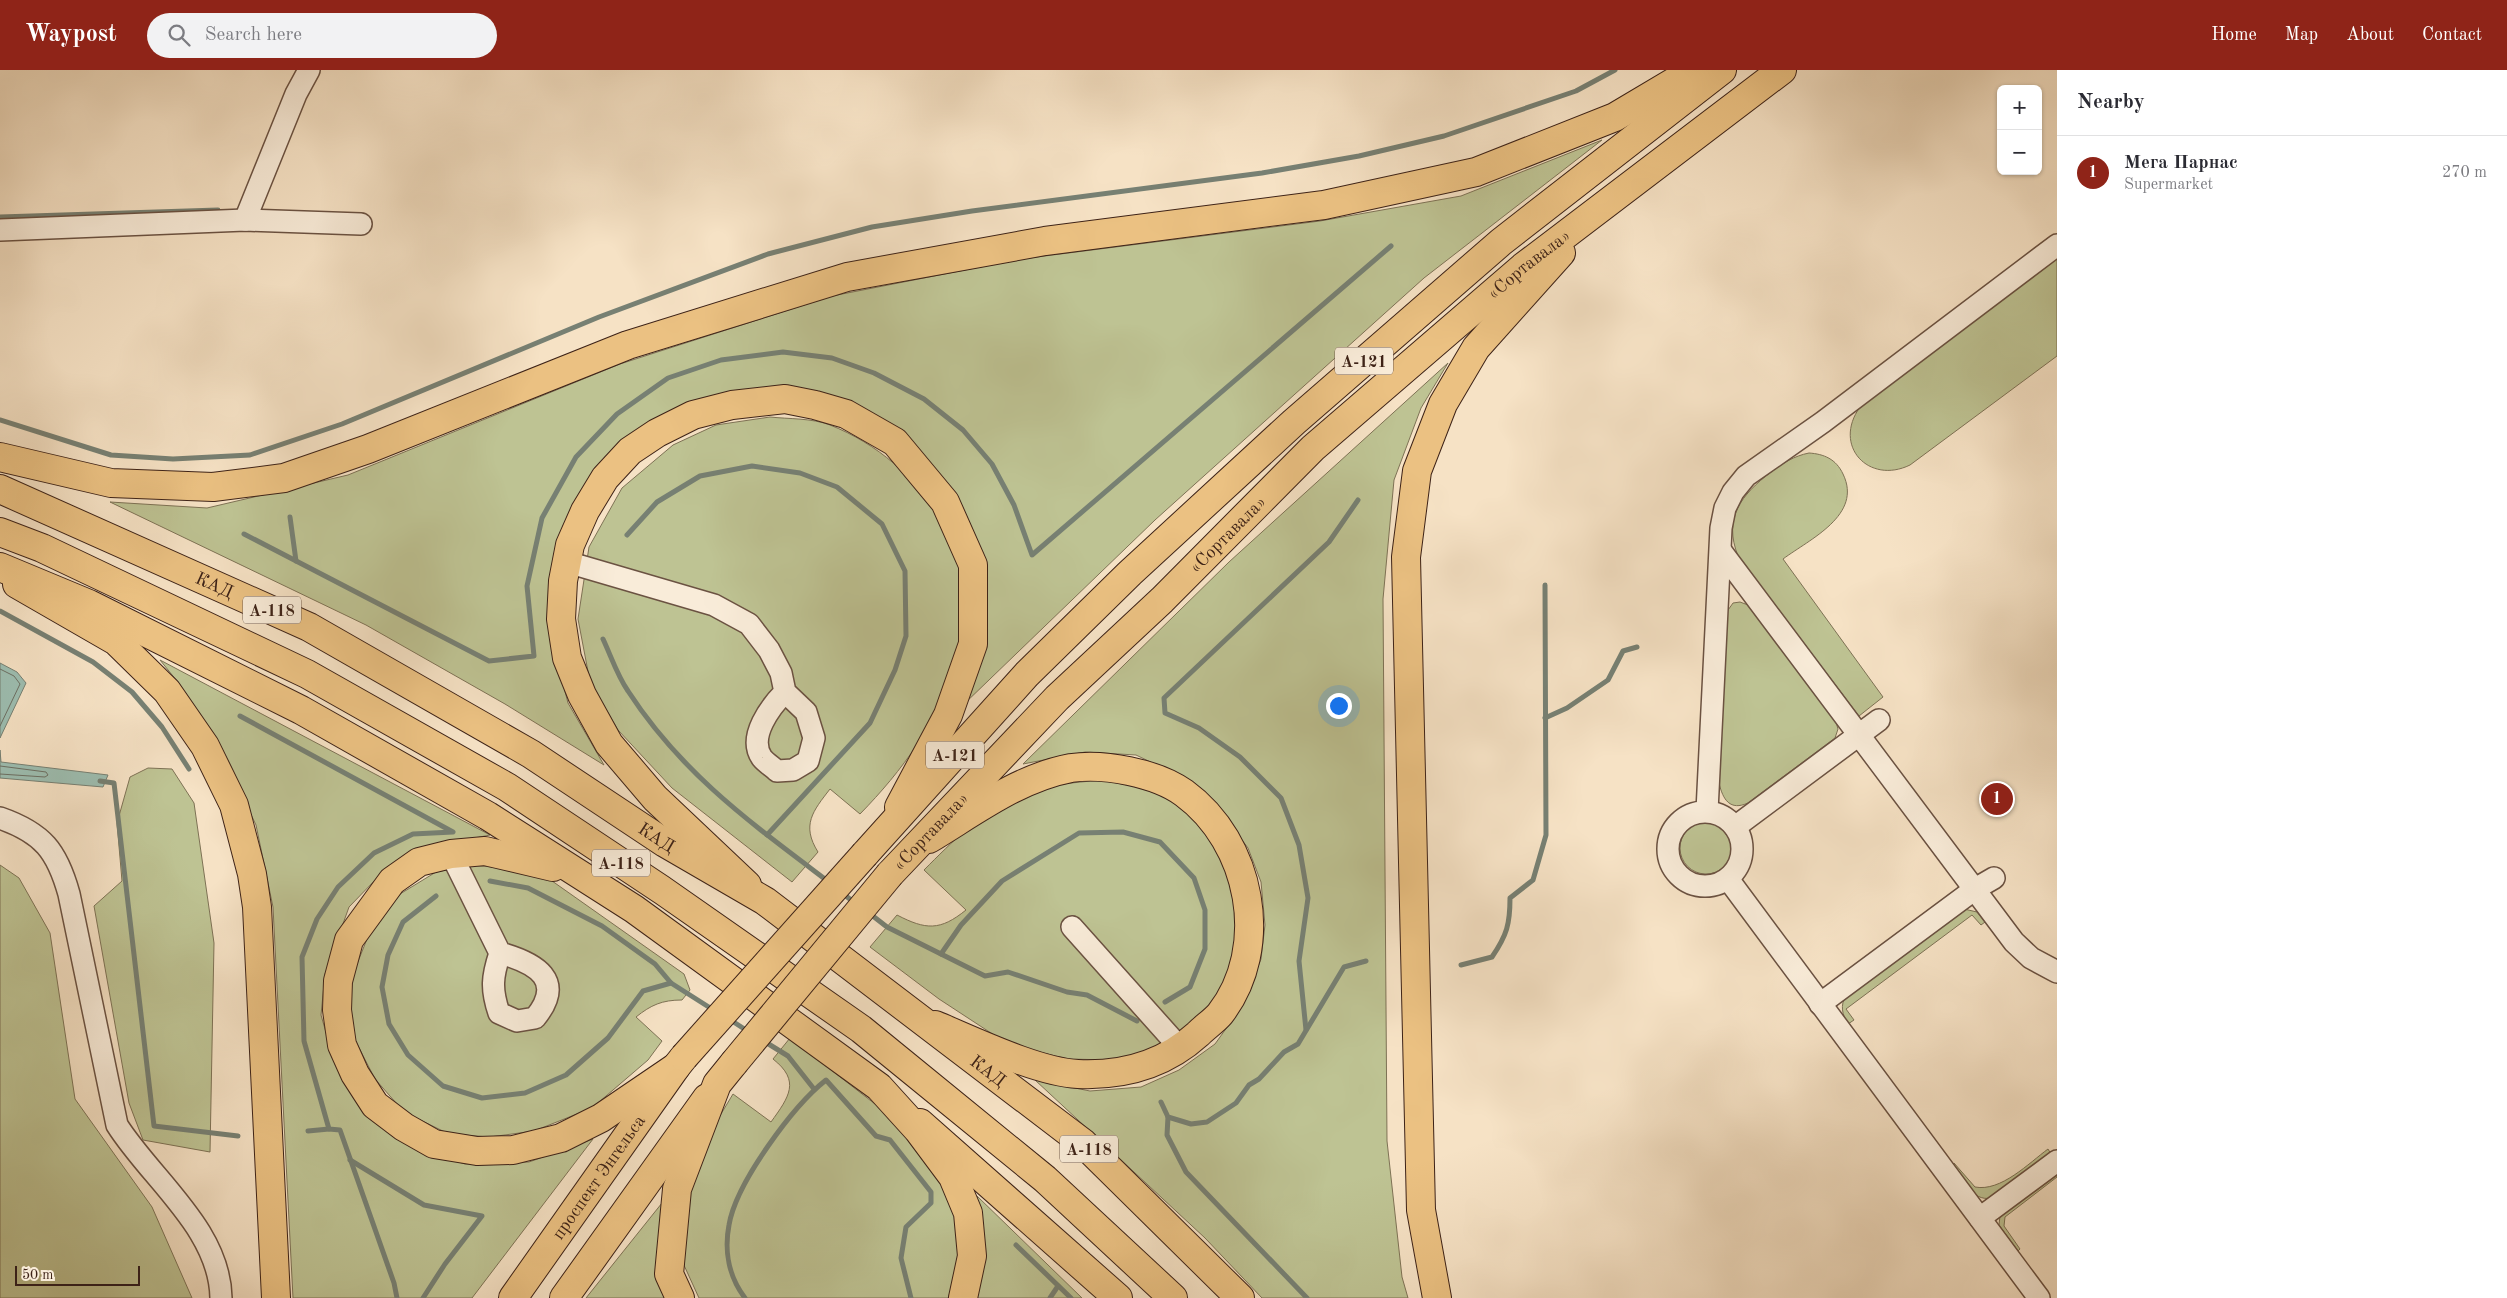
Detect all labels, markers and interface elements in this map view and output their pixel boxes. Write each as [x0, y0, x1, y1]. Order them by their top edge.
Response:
search box [147, 13, 497, 58]
icon: search [165, 21, 193, 49]
text: Waypost [25, 23, 117, 47]
text: Search here [205, 26, 302, 45]
text: Home [2211, 26, 2257, 44]
text: Map [2285, 26, 2318, 44]
text: About [2346, 26, 2394, 44]
text: Contact [2422, 26, 2482, 44]
map controls [1997, 85, 2042, 175]
button: + [1997, 85, 2042, 130]
text: Nearby [2077, 92, 2145, 113]
button: − [1997, 130, 2042, 175]
text: Мега Парнас [2124, 154, 2238, 173]
text: 1 [2088, 165, 2098, 181]
text: 270 m [2442, 165, 2487, 181]
text: Supermarket [2124, 177, 2213, 193]
street label: «Сортавала» [1484, 226, 1574, 303]
road number: А-121 [1335, 348, 1393, 374]
street label: «Сортавала» [1186, 493, 1270, 577]
street label: КАД [192, 569, 236, 602]
road number: А-118 [243, 596, 301, 624]
your location [1326, 693, 1352, 719]
road number: А-121 [926, 742, 984, 768]
pin: 1 [1981, 780, 2013, 818]
street label: «Сортавала» [890, 789, 972, 875]
street label: КАД [635, 820, 678, 857]
road number: А-118 [592, 850, 650, 876]
street label: КАД [966, 1052, 1009, 1091]
street label: проспект Энгельса [549, 1112, 649, 1243]
road number: А-118 [1060, 1136, 1118, 1162]
scale bar [15, 1263, 140, 1286]
text: 50 m [22, 1268, 53, 1282]

